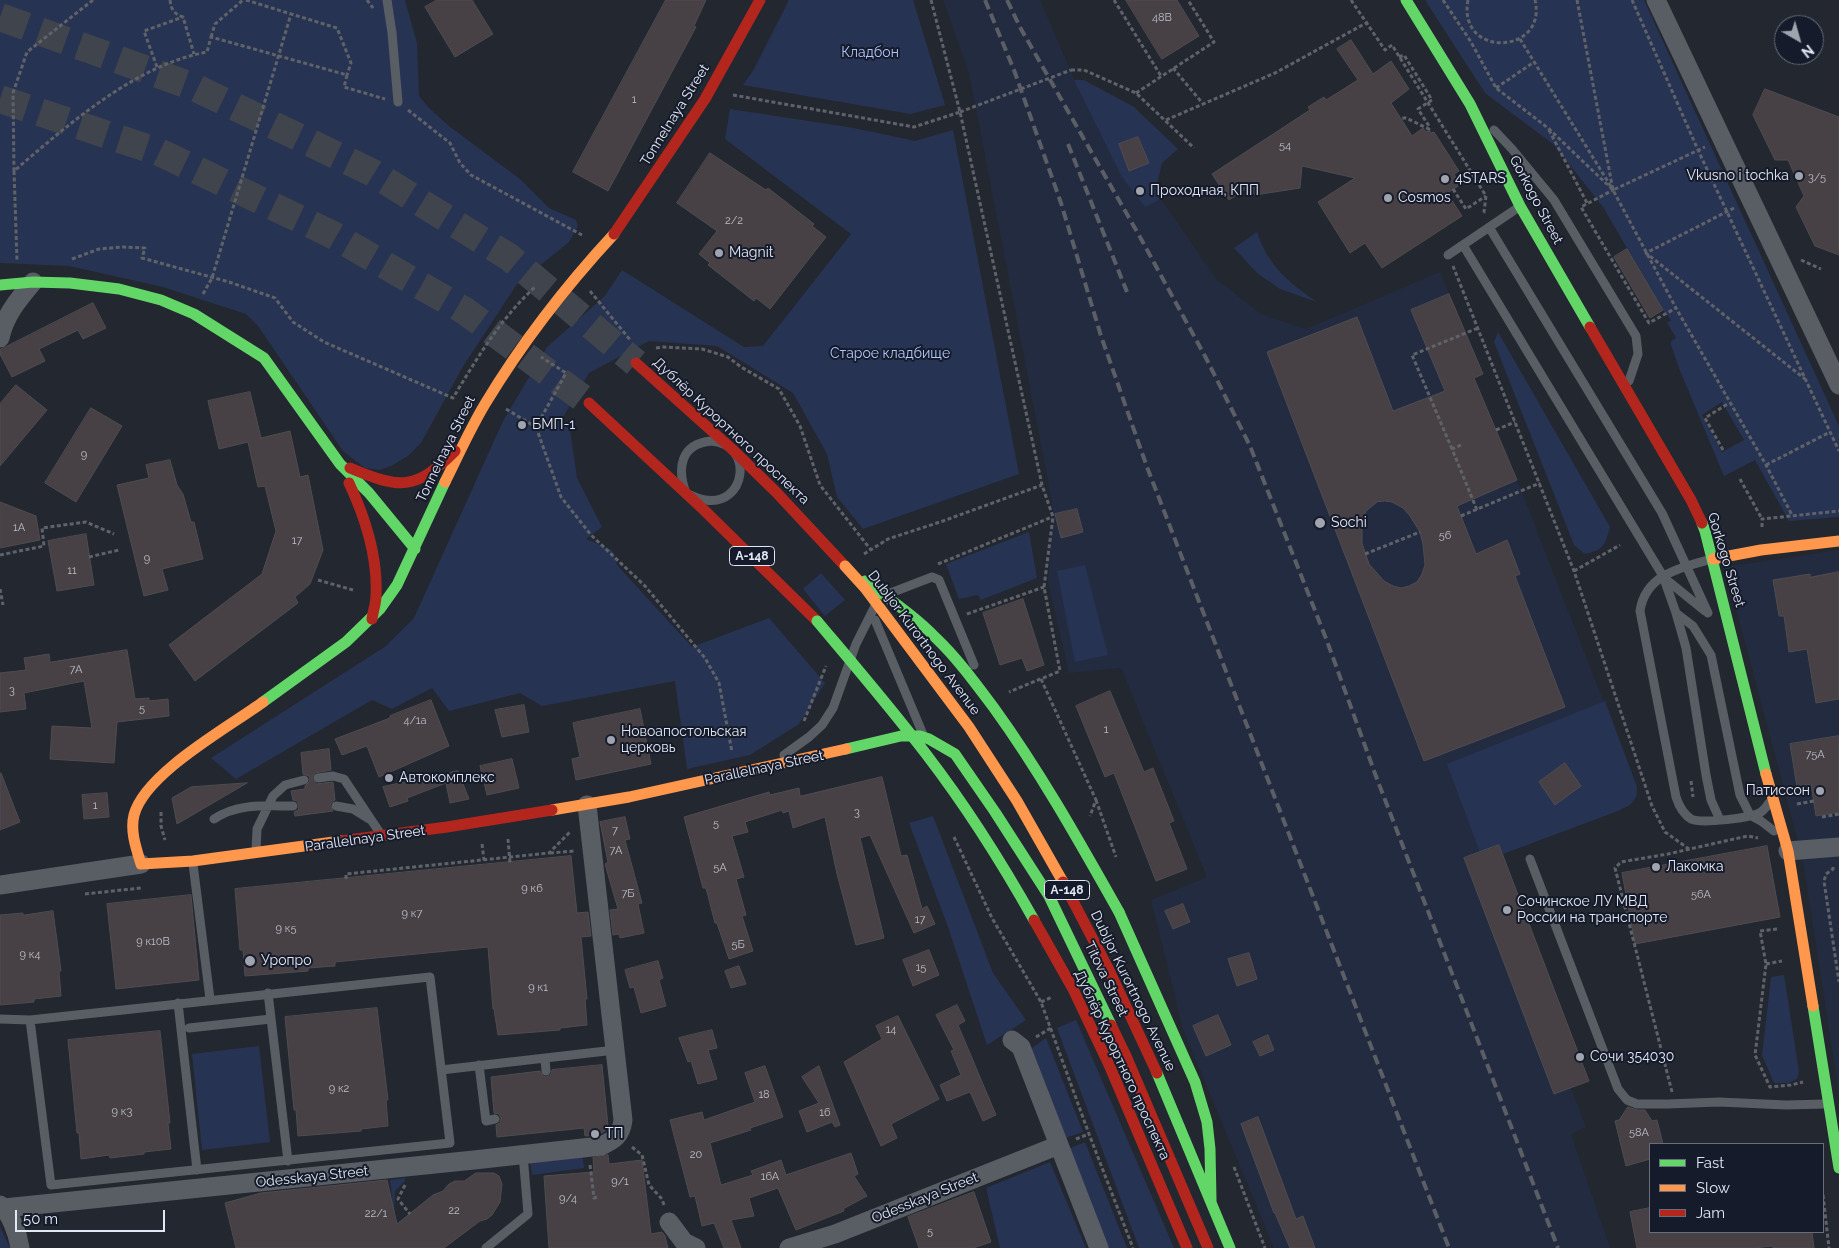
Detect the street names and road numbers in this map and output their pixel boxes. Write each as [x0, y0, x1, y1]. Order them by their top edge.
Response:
street label: Tonnelnaya Street [637, 61, 713, 169]
street label: Gorkogo Street [1506, 153, 1566, 247]
street label: Дублёр Курортного проспекта [649, 354, 813, 508]
street label: Tonnelnaya Street [413, 393, 479, 505]
street label: Gorkogo Street [1704, 511, 1748, 609]
road number: А-148 [730, 546, 774, 566]
street label: Dubljor Kurortnogo Avenue [864, 567, 984, 719]
street label: Parallelnaya Street [703, 747, 825, 789]
street label: Parallelnaya Street [304, 822, 426, 856]
road number: А-148 [1044, 880, 1090, 900]
street label: Dubljor Kurortnogo Avenue [1087, 908, 1179, 1074]
street label: Titova Street [1081, 939, 1131, 1019]
street label: Дублёр Курортного проспекта [1071, 967, 1173, 1163]
street label: Odesskaya Street [255, 1163, 369, 1191]
street label: Odesskaya Street [869, 1169, 981, 1227]

